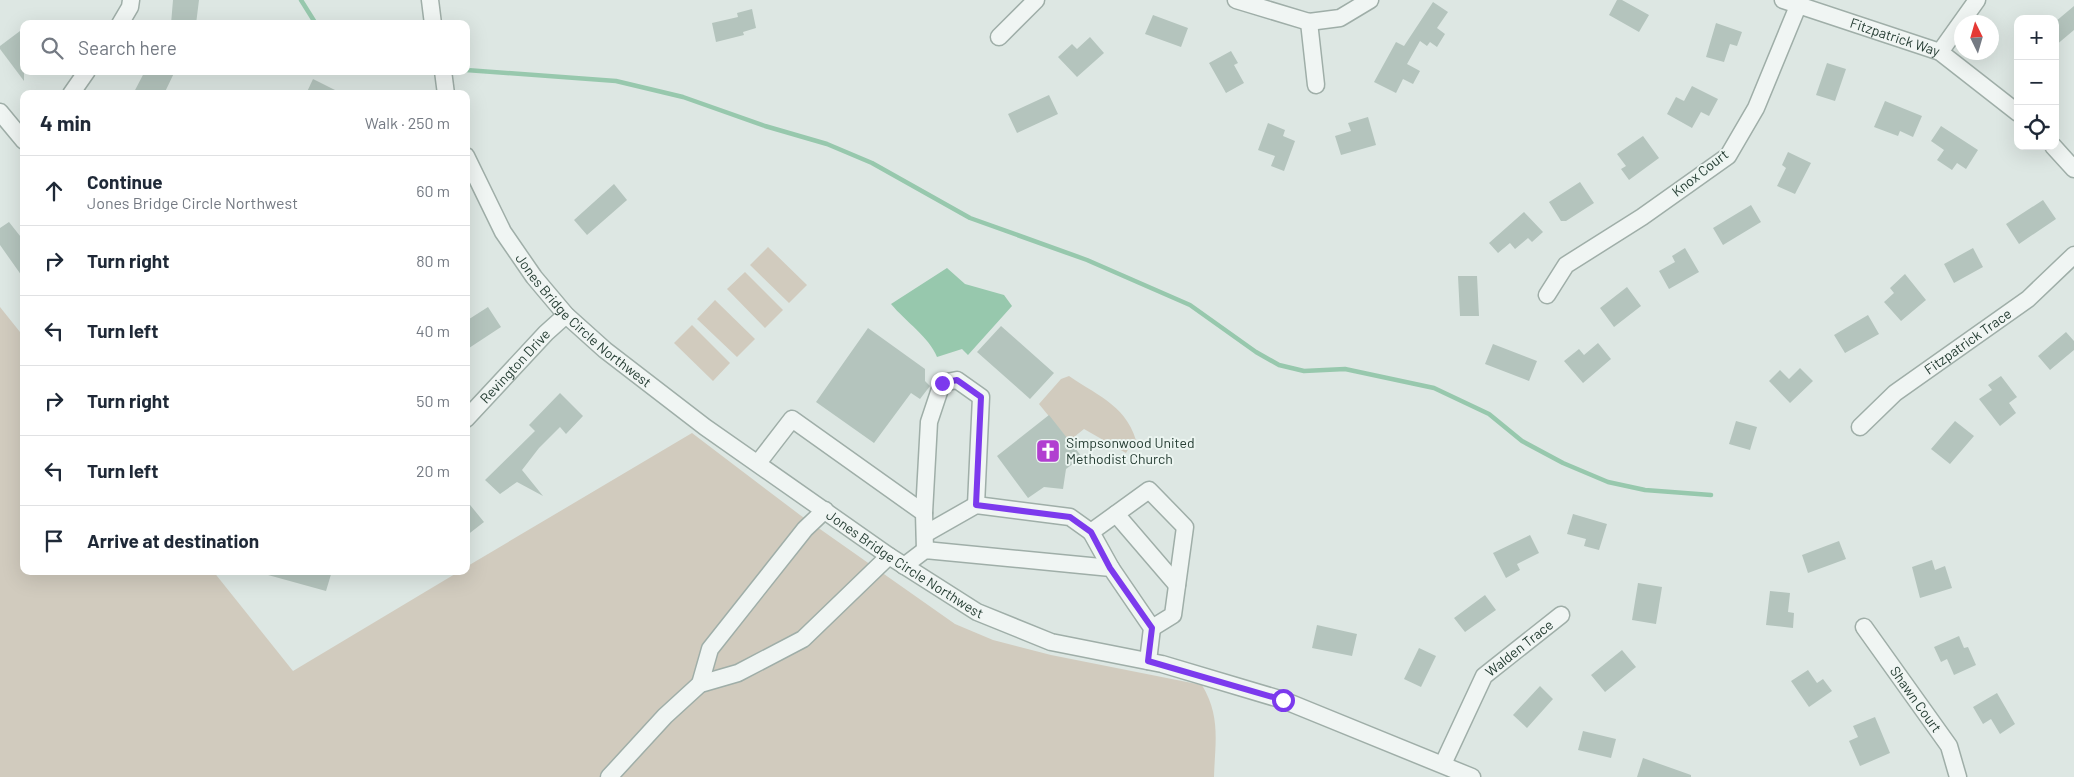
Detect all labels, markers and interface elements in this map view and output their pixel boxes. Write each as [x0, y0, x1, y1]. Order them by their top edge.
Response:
street label: Fitzpatrick Way [1848, 14, 1943, 60]
north arrow [1954, 15, 1999, 60]
map controls [2014, 15, 2059, 150]
button: + [2014, 15, 2059, 60]
search box [20, 20, 470, 75]
icon: search [38, 34, 66, 62]
text: Search here [78, 36, 177, 59]
button: − [2014, 60, 2059, 105]
button: locate [2014, 105, 2059, 150]
text: 4 min [40, 110, 91, 135]
text: Walk · 250 m [365, 113, 450, 132]
street label: Knox Court [1668, 145, 1731, 200]
text: Continue [87, 170, 163, 193]
icon: ahead [40, 177, 68, 205]
text: 60 m [416, 181, 450, 200]
text: Jones Bridge Circle Northwest [87, 193, 298, 212]
icon: right [40, 247, 68, 275]
text: Turn right [87, 249, 169, 272]
street label: Jones Bridge Circle Northwest [512, 250, 655, 391]
text: 80 m [416, 251, 450, 270]
street label: Fitzpatrick Trace [1921, 304, 2014, 378]
icon: left [40, 317, 68, 345]
text: Turn left [87, 319, 158, 342]
text: 40 m [416, 321, 450, 340]
street label: Revington Drive [476, 325, 553, 407]
route end [931, 372, 954, 395]
icon: right [40, 387, 68, 415]
text: Turn right [87, 389, 169, 412]
text: 50 m [416, 391, 450, 410]
place label: Simpsonwood United Methodist Church [1066, 434, 1195, 467]
church icon: Simpsonwood United Methodist Church [1035, 438, 1061, 464]
icon: left [40, 457, 68, 485]
text: Turn left [87, 459, 158, 482]
text: 20 m [416, 461, 450, 480]
street label: Jones Bridge Circle Northwest [823, 506, 986, 622]
icon: arrive [40, 527, 68, 555]
text: Arrive at destination [87, 529, 259, 552]
street label: Walden Trace [1482, 616, 1556, 680]
street label: Shawn Court [1887, 663, 1946, 736]
route start [1272, 689, 1295, 712]

